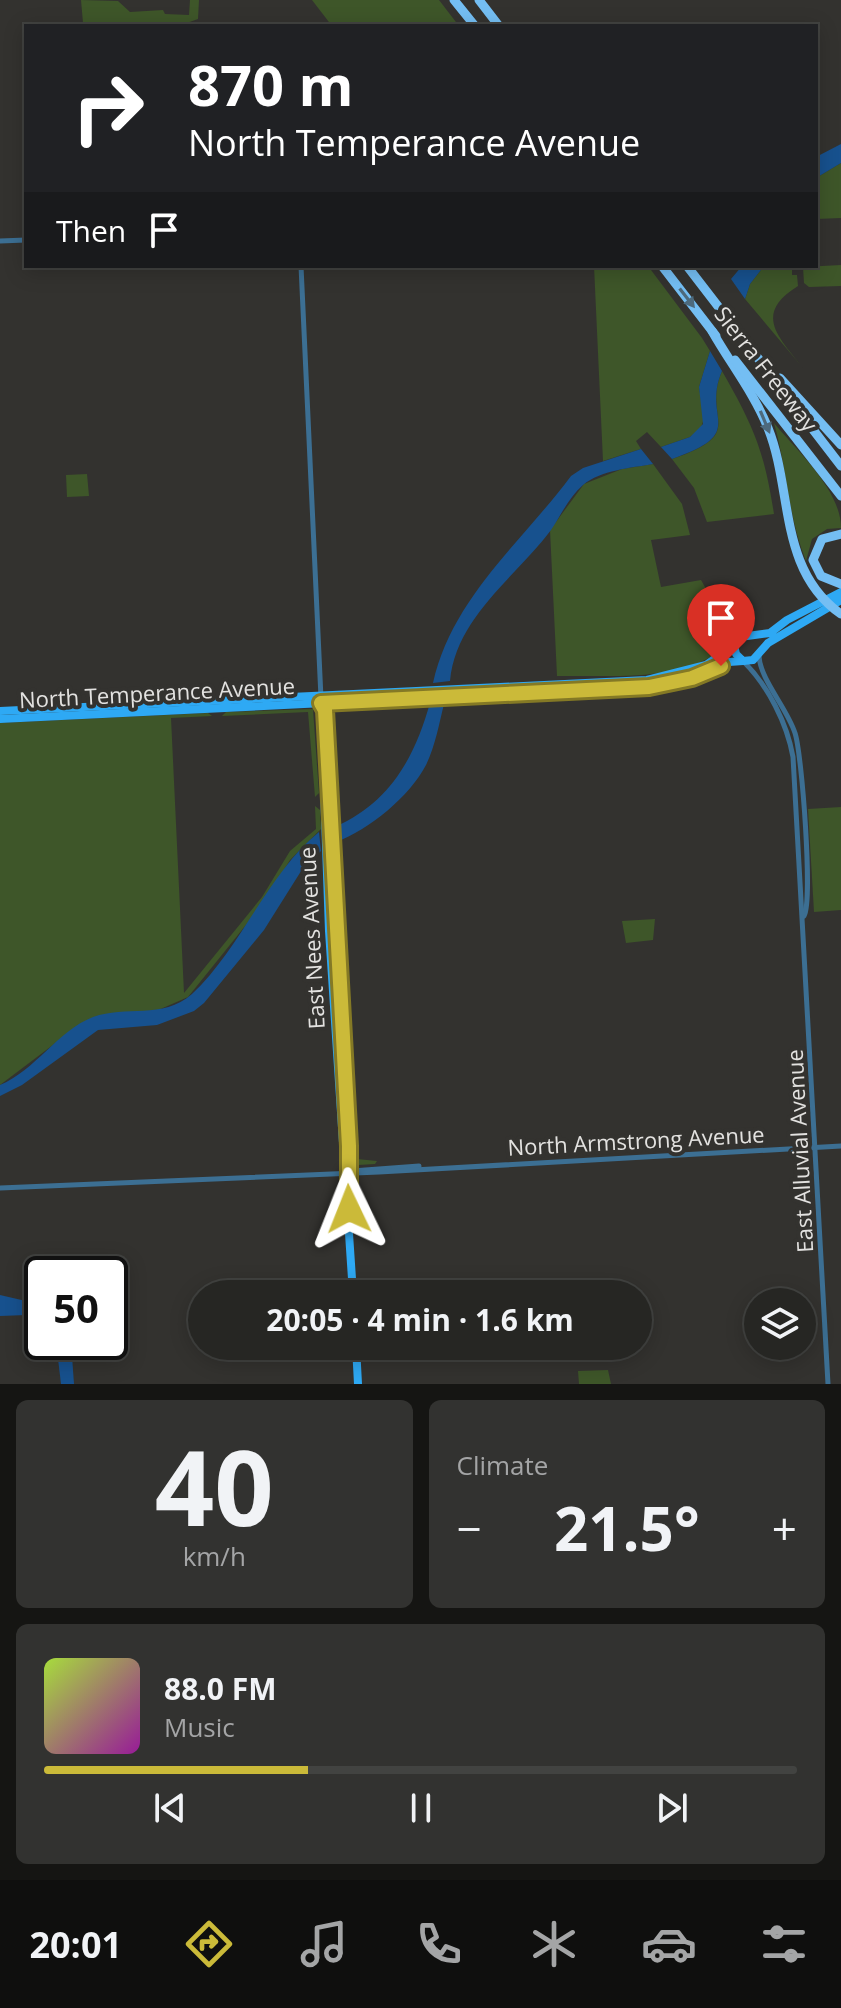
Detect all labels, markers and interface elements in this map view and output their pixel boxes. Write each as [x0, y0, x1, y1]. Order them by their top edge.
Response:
text: 870 m [188, 46, 354, 122]
icon: right [56, 56, 160, 160]
text: North Temperance Avenue [188, 118, 640, 167]
icon: arrive [142, 208, 186, 252]
text: Then [56, 210, 126, 251]
one-way arrow [678, 288, 694, 308]
street label: Sierra Freeway [708, 300, 826, 438]
one-way arrow [758, 410, 771, 434]
pin [687, 584, 755, 666]
icon: arrive [699, 596, 743, 640]
street label: North Temperance Avenue [18, 670, 296, 714]
street label: East Nees Avenue [291, 846, 331, 1030]
street label: East Alluvial Avenue [779, 1049, 819, 1254]
street label: North Armstrong Avenue [507, 1118, 765, 1162]
position arrow [307, 1167, 391, 1251]
speed limit sign: 50 [24, 1256, 128, 1360]
map controls [744, 1288, 816, 1360]
button: layers [744, 1288, 816, 1360]
text: 20:05 · 4 min · 1.6 km [266, 1299, 574, 1340]
text: 40 [155, 1415, 274, 1556]
text: Climate [457, 1447, 548, 1483]
text: 21.5° [554, 1487, 700, 1569]
text: − [457, 1498, 482, 1558]
text: + [772, 1498, 797, 1558]
text: km/h [183, 1538, 246, 1574]
text: 88.0 FM [164, 1668, 277, 1709]
text: Music [164, 1709, 235, 1745]
icon: previous [148, 1786, 192, 1830]
icon: pause [399, 1786, 443, 1830]
icon: next [650, 1786, 694, 1830]
icon: directions [181, 1916, 237, 1972]
icon: music [296, 1916, 352, 1972]
icon: phone [411, 1916, 467, 1972]
icon: climate [526, 1916, 582, 1972]
icon: car [641, 1916, 697, 1972]
icon: filters [756, 1916, 812, 1972]
text: 20:01 [29, 1920, 122, 1969]

